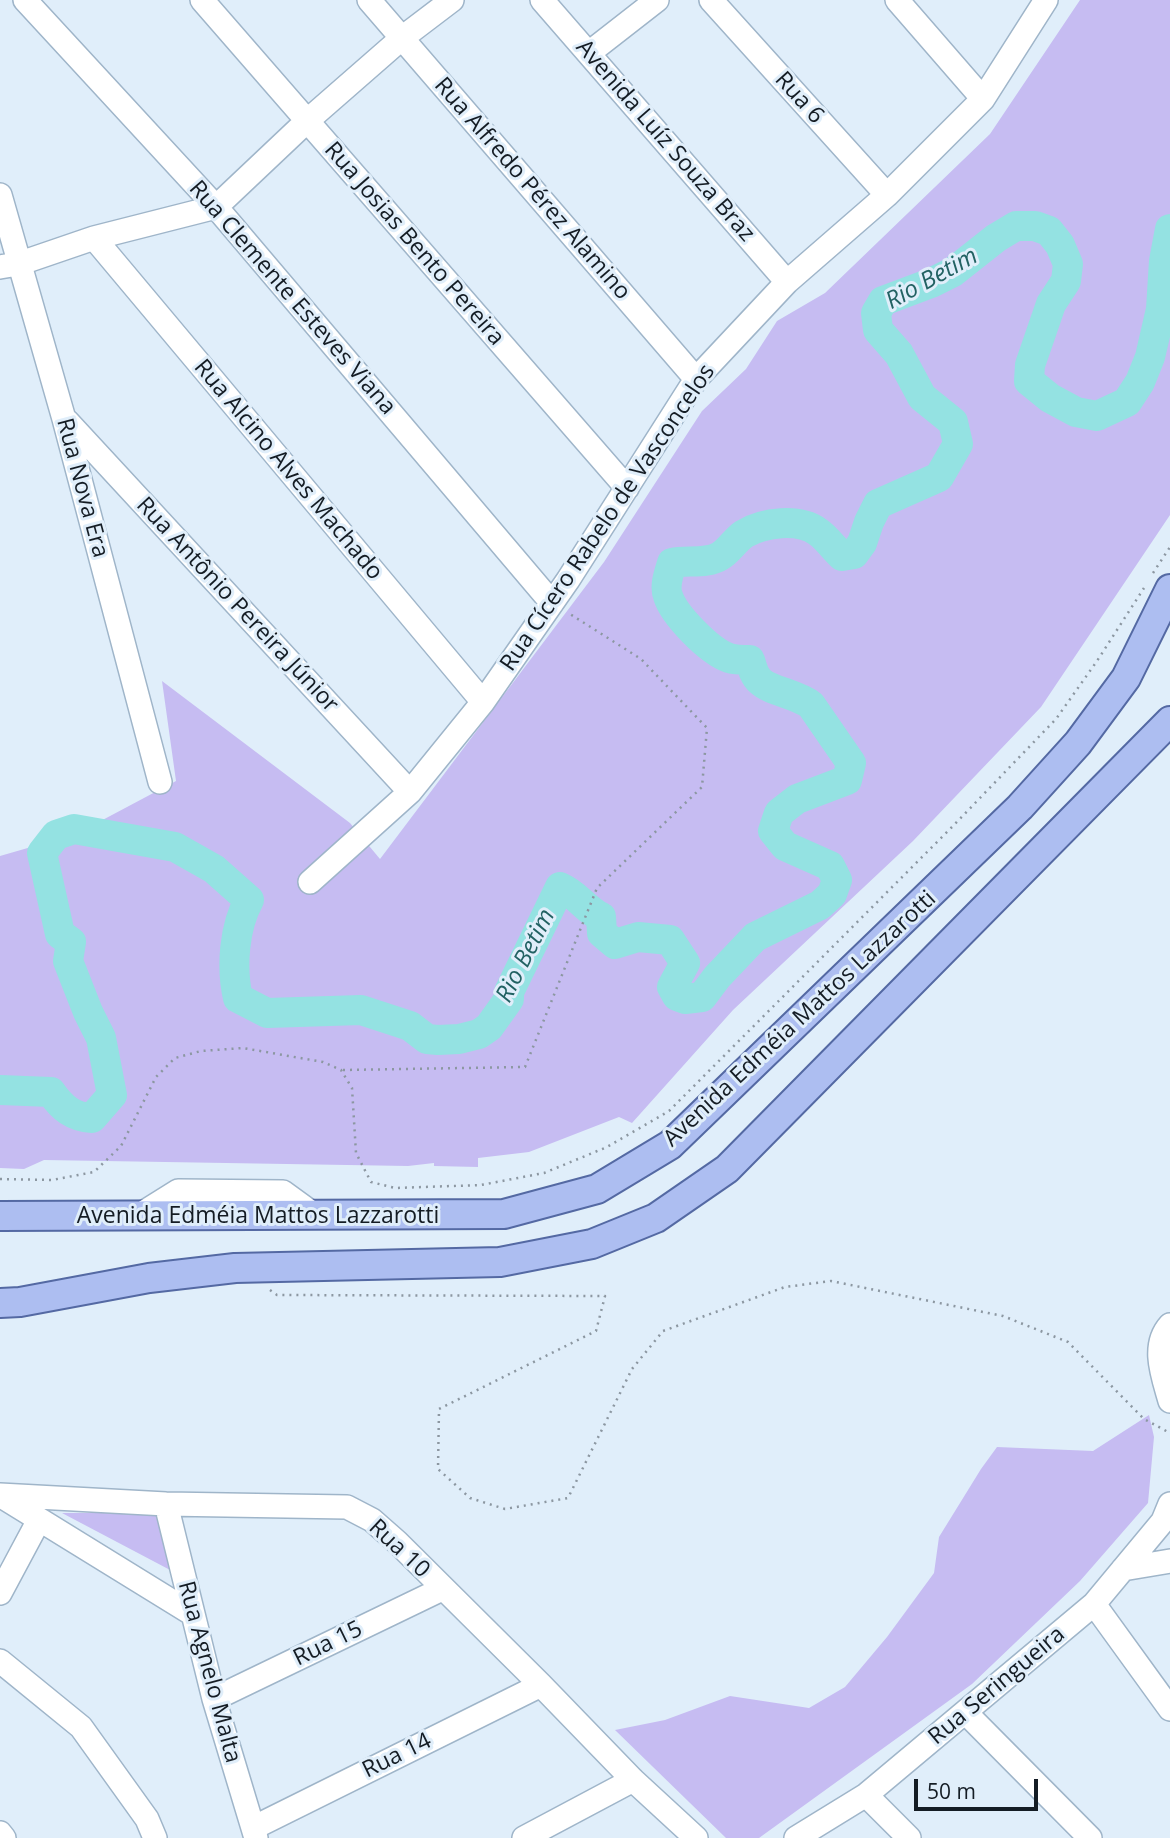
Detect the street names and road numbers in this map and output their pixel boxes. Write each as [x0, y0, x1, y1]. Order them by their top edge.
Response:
street label: Avenida Luíz Souza Braz [570, 34, 760, 248]
street label: Rua 6 [769, 66, 829, 130]
street label: Rua Alfredo Pérez Alamino [428, 72, 636, 306]
street label: Rua Josias Bento Pereira [318, 137, 510, 351]
street label: Rua Clemente Esteves Viana [183, 175, 401, 421]
street label: Rua Alcino Alves Machado [188, 354, 388, 586]
street label: Rua Cícero Rabelo de Vasconcelos [495, 359, 721, 677]
street label: Rua Nova Era [50, 415, 114, 561]
street label: Rua Antônio Pereira Júnior [130, 492, 344, 718]
street label: Avenida Edméia Mattos Lazzarotti [658, 885, 942, 1153]
street label: Avenida Edméia Mattos Lazzarotti [77, 1202, 439, 1230]
street label: Rua 10 [363, 1514, 435, 1584]
street label: Rua Agnelo Malta [171, 1578, 247, 1766]
street label: Rua 15 [289, 1616, 367, 1672]
street label: Rua Seringueira [923, 1621, 1071, 1751]
street label: Rua 14 [358, 1728, 436, 1784]

